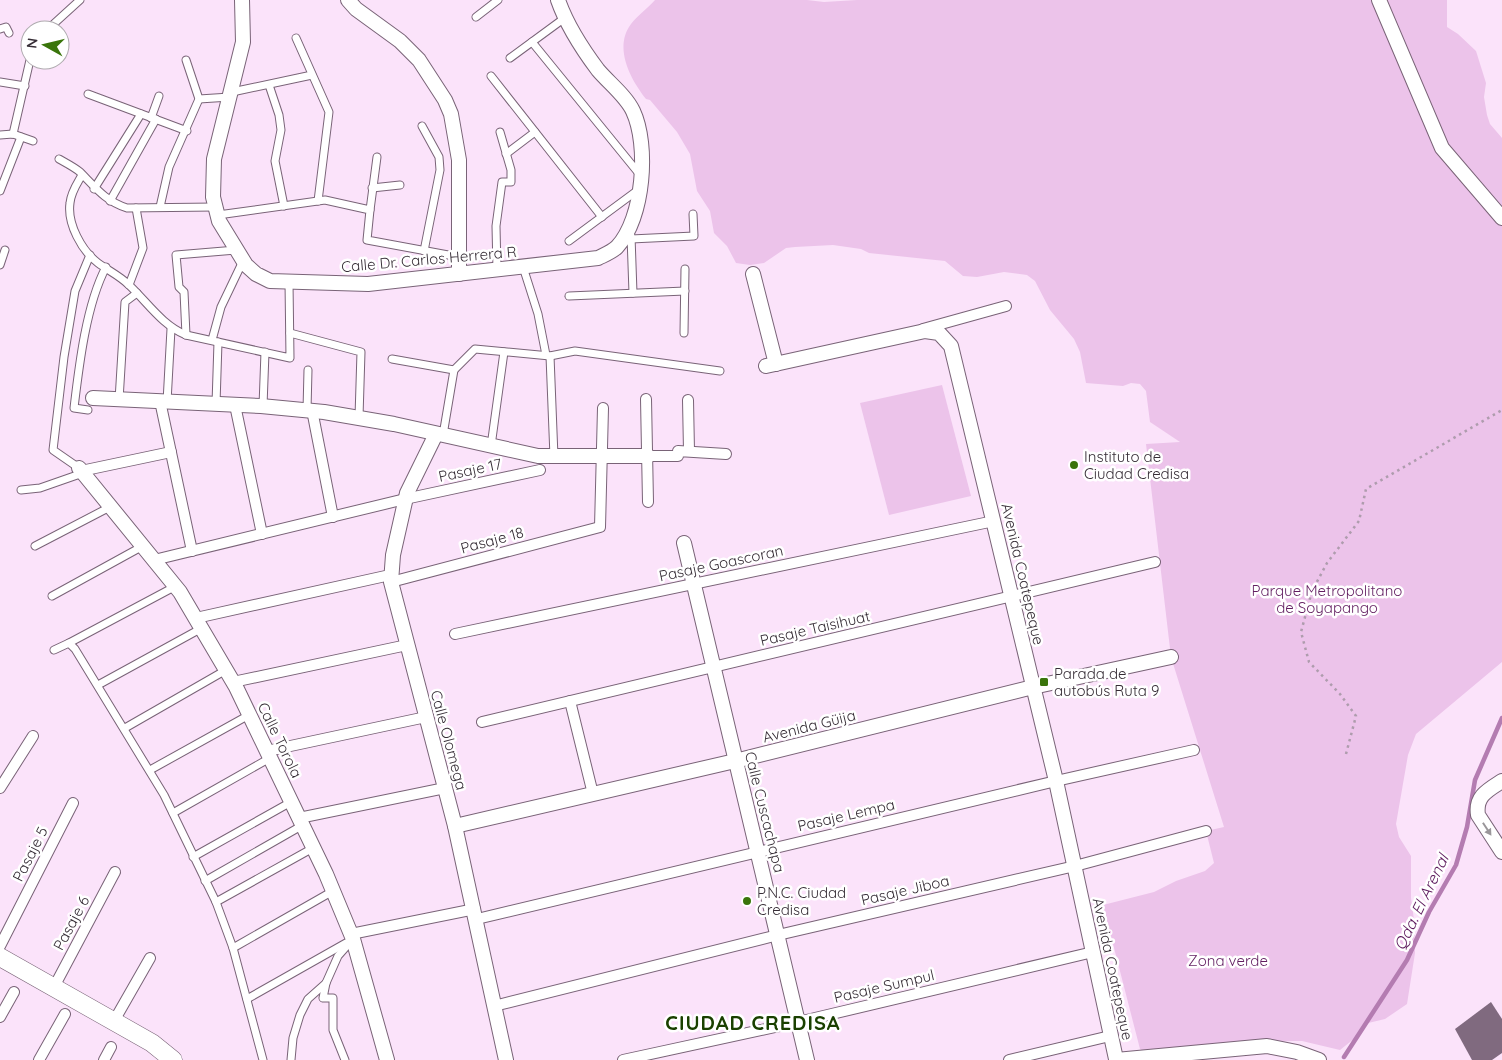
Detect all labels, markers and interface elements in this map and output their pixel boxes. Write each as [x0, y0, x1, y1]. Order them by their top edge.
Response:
north arrow [20, 20, 70, 70]
text: N [22, 37, 42, 50]
street label: Calle Dr. Carlos Herrera R [341, 242, 517, 276]
place label: Instituto de Ciudad Credisa [1084, 447, 1189, 483]
street label: Pasaje 17 [437, 454, 504, 486]
marker: Instituto de Ciudad Credisa [1068, 459, 1080, 471]
street label: Avenida Coatepeque [997, 501, 1049, 647]
street label: Pasaje 18 [458, 522, 526, 558]
street label: Pasaje Goascoran [657, 541, 785, 585]
park label: Parque Metropolitano de Soyapango [1252, 581, 1402, 617]
street label: Pasaje Taisihuat [758, 606, 872, 650]
place label: Parada de autobús Ruta 9 [1054, 664, 1159, 700]
marker: Parada de autobús Ruta 9 [1038, 676, 1050, 688]
street label: Calle Olomega [427, 688, 471, 792]
street label: Calle Torola [254, 699, 306, 781]
street label: Avenida Güija [761, 705, 857, 747]
street label: Calle Cuscachapa [741, 750, 789, 874]
street label: Pasaje Lempa [796, 795, 896, 835]
one-way arrow [1482, 822, 1492, 835]
street label: Pasaje 5 [8, 823, 52, 885]
water label: Qda. El Arenal [1389, 849, 1454, 953]
street label: Pasaje Jiboa [859, 871, 951, 909]
place label: P.N.C. Ciudad Credisa [757, 883, 846, 919]
street label: Pasaje 6 [49, 893, 93, 953]
marker: P.N.C. Ciudad Credisa [741, 895, 753, 907]
street label: Avenida Coatepeque [1089, 896, 1137, 1042]
park label: Zona verde [1188, 951, 1268, 970]
street label: Pasaje Sumpul [832, 965, 936, 1007]
district label: CIUDAD CREDISA [665, 1010, 841, 1035]

